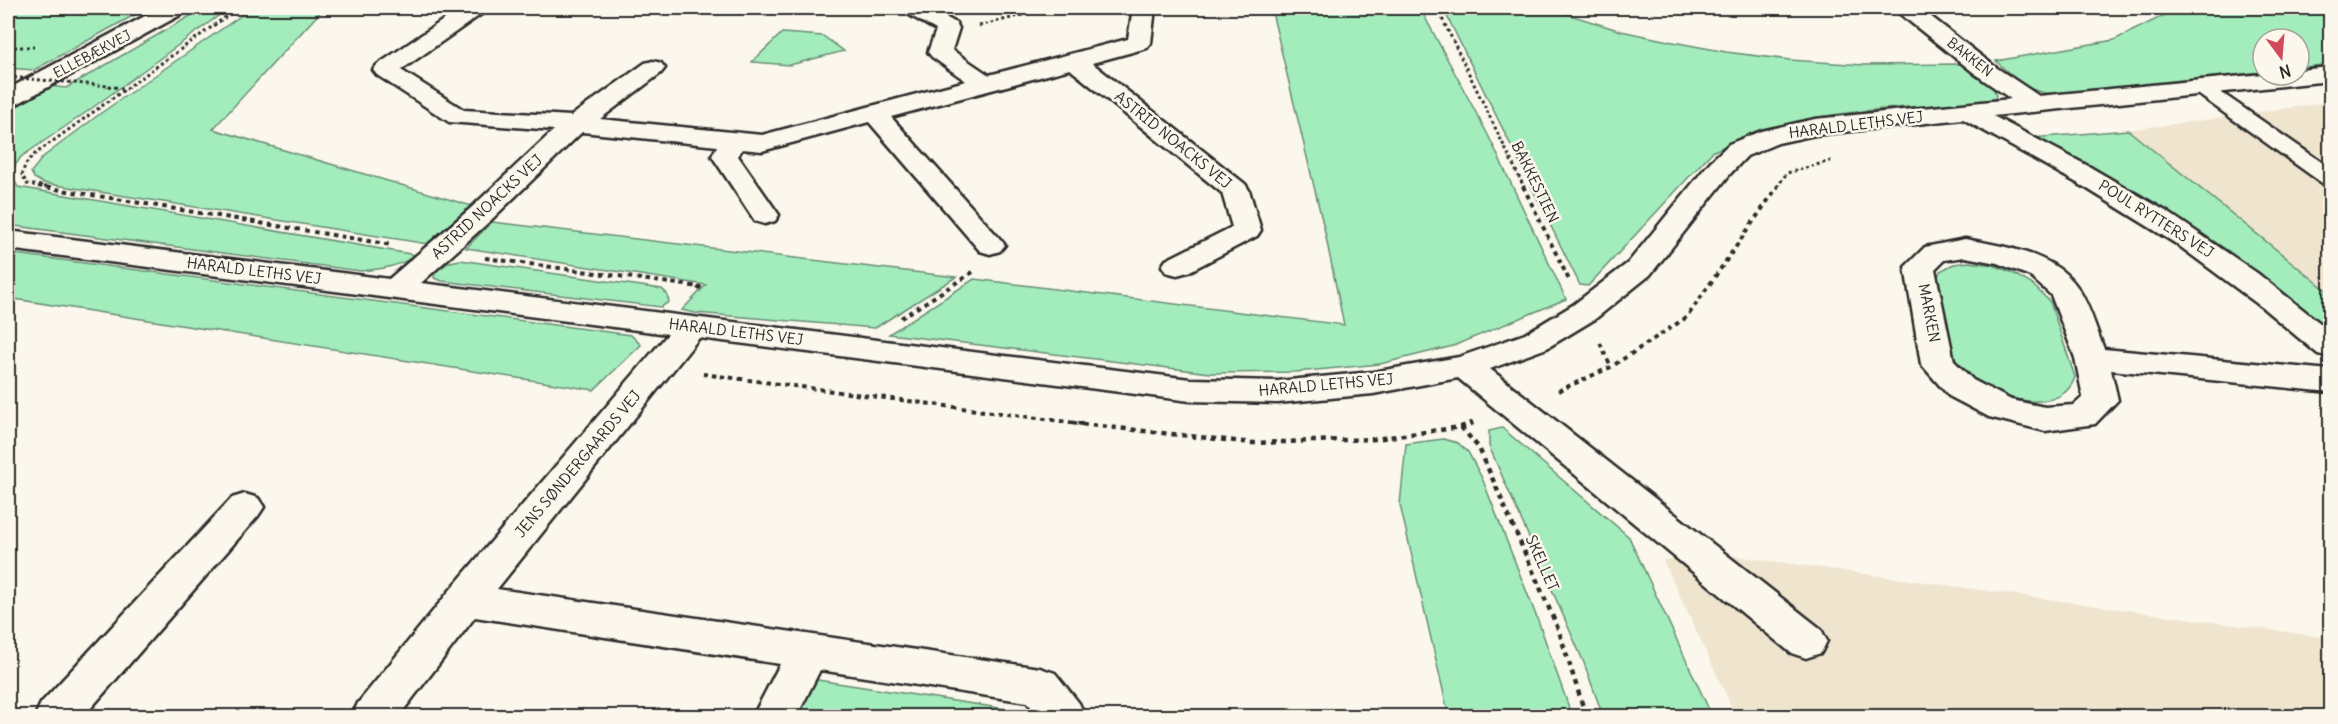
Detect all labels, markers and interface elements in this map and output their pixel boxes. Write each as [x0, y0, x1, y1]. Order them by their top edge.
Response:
street label: ELLEBÆKVEJ [50, 26, 134, 82]
north arrow [2251, 27, 2311, 87]
street label: BAKKEN [1943, 34, 1997, 80]
text: N [2277, 60, 2293, 83]
street label: ASTRID NOACKS VEJ [1111, 87, 1236, 193]
street label: HARALD LETHS VEJ [1788, 107, 1924, 142]
street label: BAKKESTIEN [1508, 138, 1563, 226]
street label: ASTRID NOACKS VEJ [427, 150, 546, 263]
street label: POUL RYTTERS VEJ [2095, 175, 2218, 262]
street label: HARALD LETHS VEJ [186, 253, 323, 288]
street label: MARKEN [1914, 282, 1945, 344]
street label: HARALD LETHS VEJ [668, 314, 805, 349]
street label: HARALD LETHS VEJ [1258, 369, 1394, 400]
street label: JENS SØNDERGAARDS VEJ [511, 386, 645, 541]
street label: SKELLET [1522, 532, 1563, 594]

